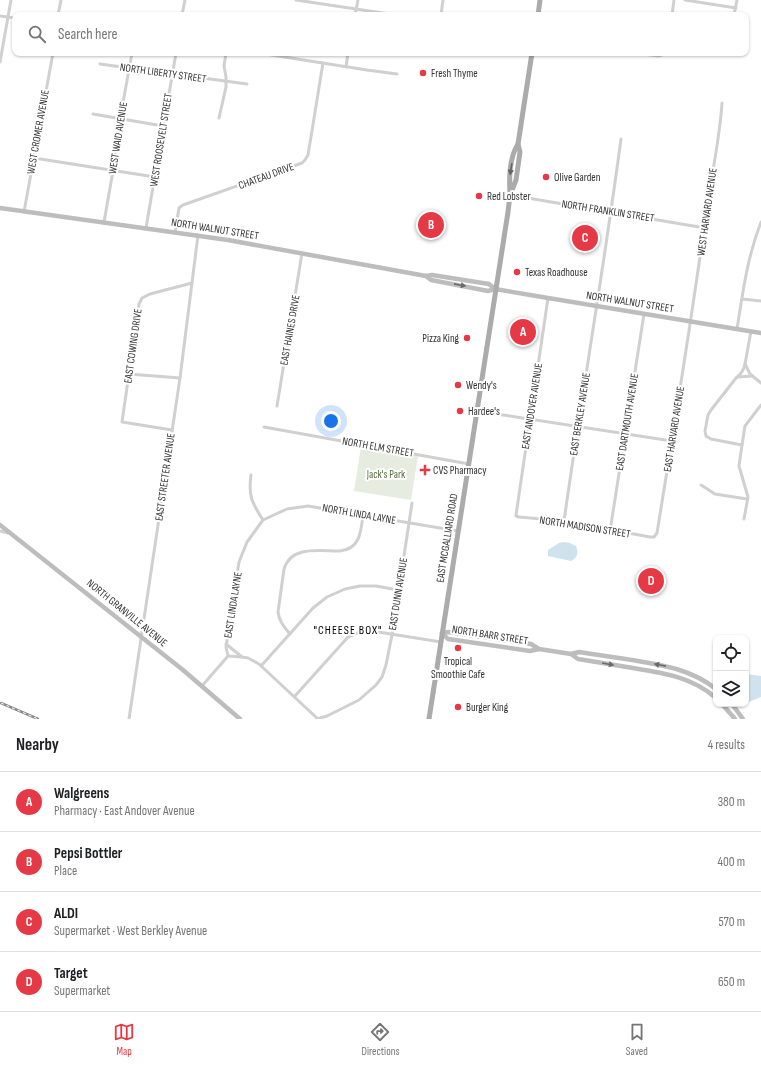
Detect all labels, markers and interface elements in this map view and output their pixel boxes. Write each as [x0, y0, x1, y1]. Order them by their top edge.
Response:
search box [12, 12, 749, 56]
icon: search [26, 23, 48, 45]
text: Search here [58, 25, 118, 44]
street label: NORTH LIBERTY STREET [119, 61, 207, 86]
place label: Fresh Thyme [431, 67, 478, 80]
marker: Fresh Thyme [418, 68, 428, 78]
street label: WEST CROMER AVENUE [24, 89, 52, 175]
street label: WEST ROOSEVELT STREET [147, 92, 175, 188]
street label: WEST WAID AVENUE [106, 101, 130, 175]
street label: CHATEAU DRIVE [236, 160, 296, 192]
one-way arrow [507, 163, 513, 175]
street label: WEST HARVARD AVENUE [694, 167, 720, 257]
place label: Olive Garden [554, 171, 601, 184]
marker: Olive Garden [541, 172, 551, 182]
place label: Red Lobster [487, 190, 531, 203]
marker: Red Lobster [474, 191, 484, 201]
street label: NORTH FRANKLIN STREET [561, 197, 656, 225]
pin: B [418, 210, 444, 240]
street label: NORTH WALNUT STREET [170, 216, 260, 242]
pin: C [572, 223, 598, 253]
place label: Texas Roadhouse [525, 266, 588, 279]
marker: Texas Roadhouse [512, 267, 522, 277]
one-way arrow [454, 283, 466, 289]
street label: NORTH WALNUT STREET [585, 289, 675, 315]
street label: EAST HAINES DRIVE [277, 294, 303, 366]
street label: EAST COWING DRIVE [121, 308, 145, 384]
pin: A [510, 317, 536, 347]
place label: Pizza King [422, 332, 460, 345]
marker: Pizza King [462, 333, 472, 343]
street label: EAST ANDOVER AVENUE [519, 362, 545, 450]
street label: EAST BERKLEY AVENUE [567, 372, 593, 456]
street label: EAST DARTMOUTH AVENUE [613, 373, 641, 471]
place label: Wendy's [466, 379, 497, 392]
marker: Wendy's [453, 380, 463, 390]
street label: EAST HARVARD AVENUE [661, 385, 687, 473]
place label: Hardee's [468, 405, 500, 418]
marker: Hardee's [455, 406, 465, 416]
your location [321, 411, 341, 431]
street label: EAST STREETER AVENUE [152, 432, 178, 522]
street label: NORTH ELM STREET [341, 434, 415, 460]
place label: CVS Pharmacy [433, 464, 487, 477]
marker: CVS Pharmacy [420, 465, 430, 475]
park label: Jack's Park [366, 468, 406, 481]
street label: EAST MCGALLIARD ROAD [434, 493, 460, 583]
street label: NORTH LINDA LAYNE [321, 501, 397, 527]
street label: NORTH MADISON STREET [539, 513, 632, 541]
street label: EAST DUNN AVENUE [386, 557, 410, 631]
pin: D [638, 566, 664, 596]
street label: EAST LINDA LAYNE [221, 571, 245, 639]
street label: NORTH GRANVILLE AVENUE [84, 577, 170, 649]
district label: "CHEESE BOX" [314, 623, 382, 638]
street label: NORTH BARR STREET [451, 623, 530, 648]
map controls [713, 635, 749, 707]
button: locate [713, 635, 749, 671]
marker: Tropical Smoothie Cafe [453, 643, 463, 653]
place label: Tropical Smoothie Cafe [431, 655, 485, 681]
one-way arrow [602, 661, 614, 667]
one-way arrow [654, 661, 666, 667]
button: layers [713, 671, 749, 707]
place label: Burger King [466, 701, 509, 714]
marker: Burger King [453, 702, 463, 712]
text: Nearby [16, 735, 59, 755]
text: 4 results [708, 737, 745, 753]
text: Walgreens [54, 784, 109, 803]
text: A [26, 794, 32, 810]
text: 380 m [718, 794, 745, 810]
text: Pharmacy · East Andover Avenue [54, 803, 195, 819]
text: Pepsi Bottler [54, 844, 123, 863]
text: B [26, 854, 32, 870]
text: 400 m [718, 854, 745, 870]
text: Place [54, 863, 77, 879]
text: ALDI [54, 904, 78, 923]
text: C [26, 914, 32, 930]
text: 570 m [718, 914, 745, 930]
text: Supermarket · West Berkley Avenue [54, 923, 207, 939]
text: Target [54, 964, 88, 983]
text: D [26, 974, 32, 990]
text: 650 m [718, 974, 745, 990]
text: Supermarket [54, 983, 110, 999]
tab: Map [113, 1021, 135, 1058]
tab: Directions [362, 1021, 399, 1058]
tab: Saved [626, 1021, 648, 1058]

